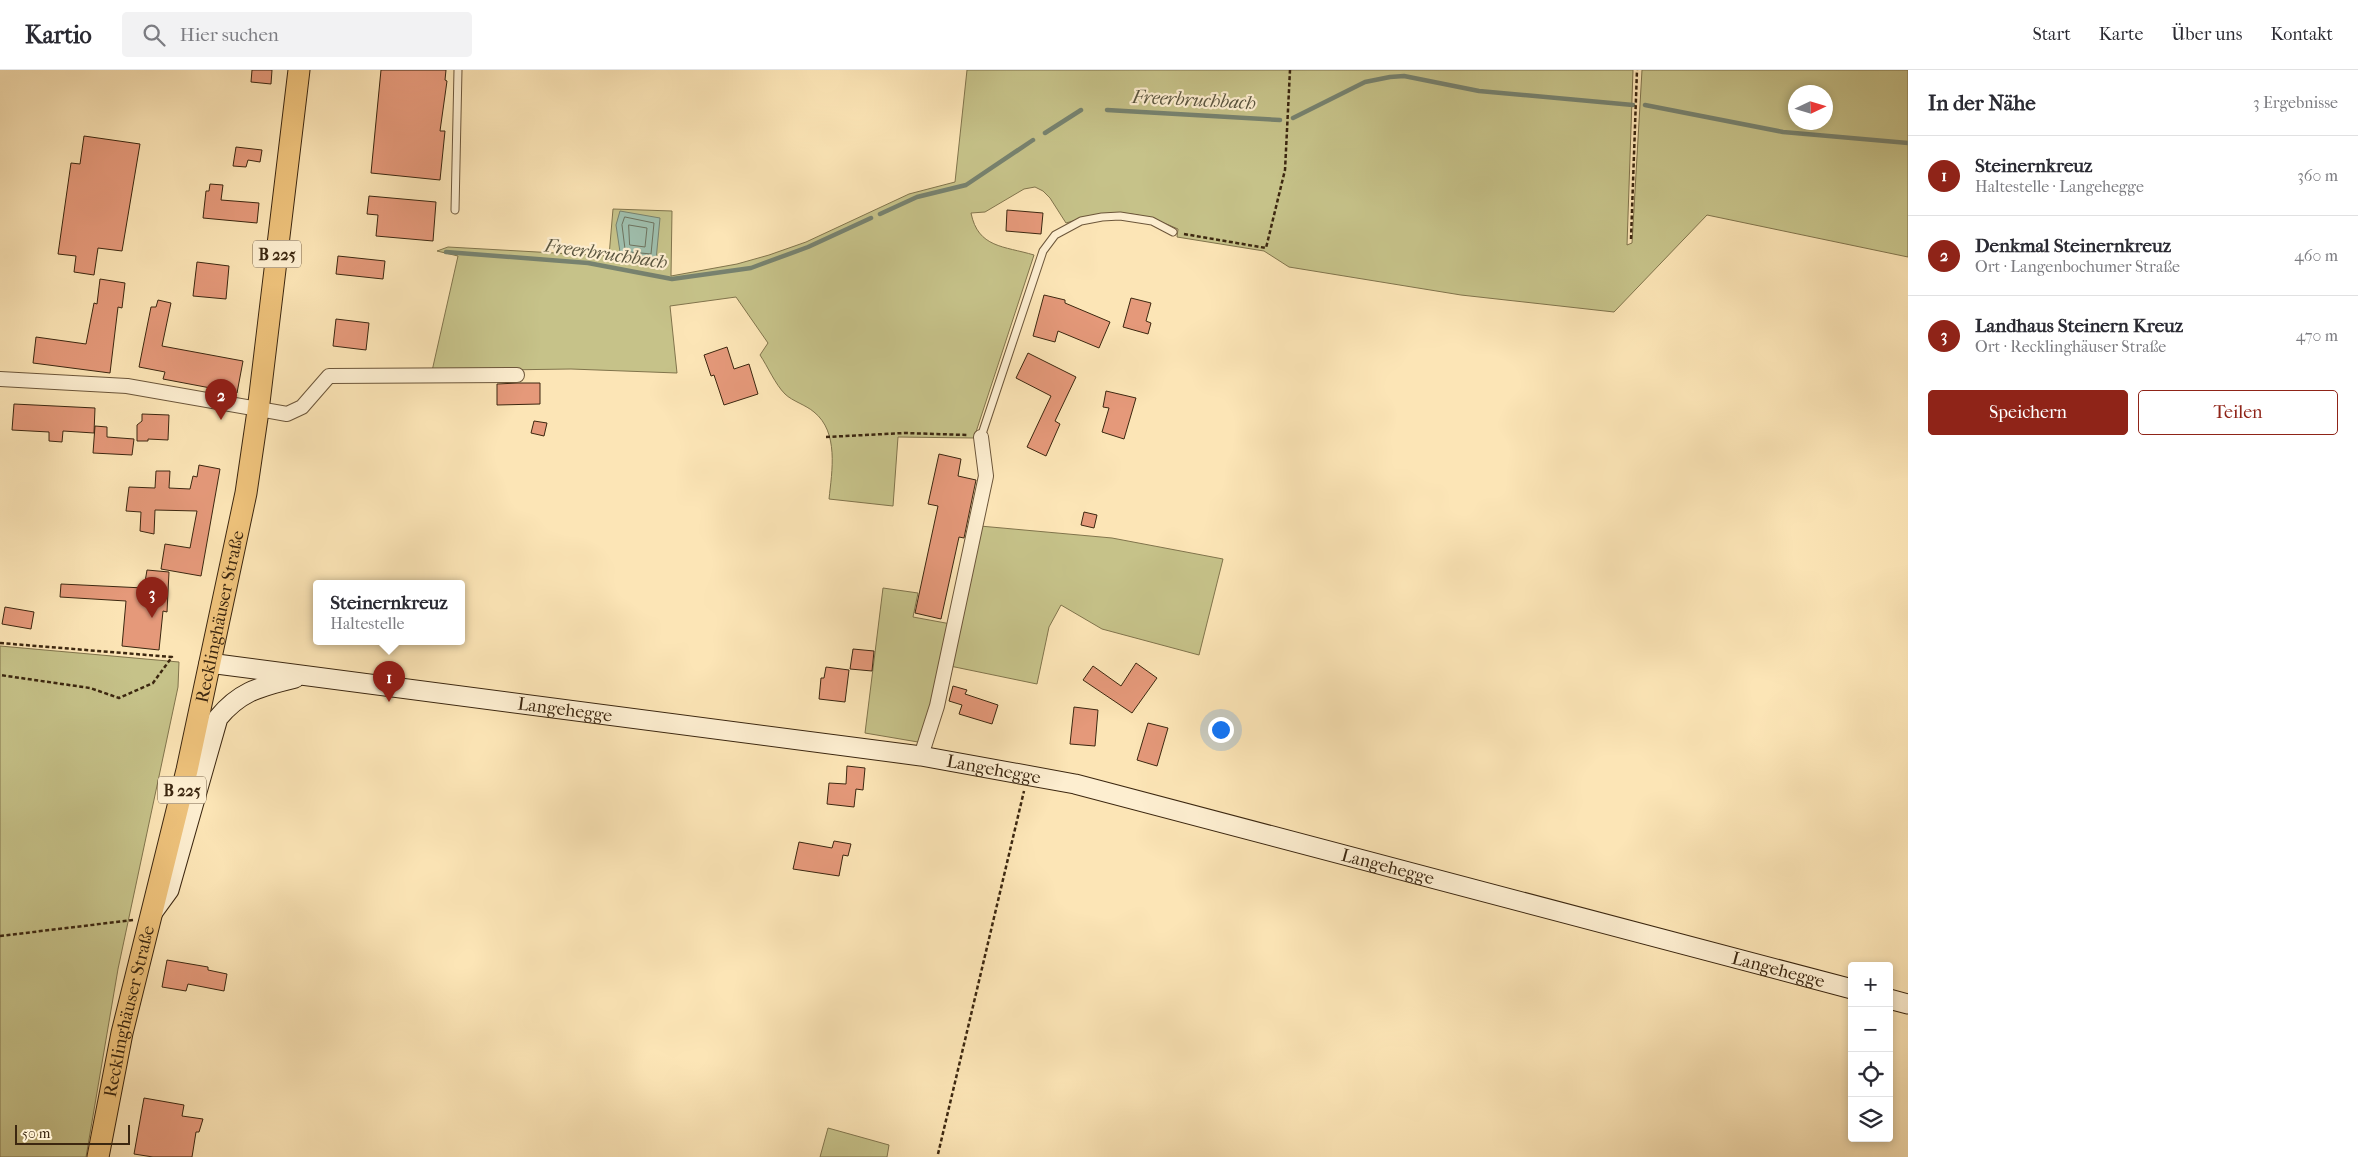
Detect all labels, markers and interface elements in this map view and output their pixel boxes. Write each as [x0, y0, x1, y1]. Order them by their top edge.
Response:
search box [122, 12, 472, 57]
text: Kartio [25, 21, 92, 49]
icon: search [140, 21, 168, 49]
text: Hier suchen [180, 24, 279, 46]
text: Start [2032, 24, 2071, 45]
text: Karte [2099, 24, 2143, 45]
text: Über uns [2171, 24, 2242, 45]
text: Kontakt [2270, 24, 2333, 45]
north arrow [1788, 85, 1833, 130]
water label: Freerbruchbach [1131, 86, 1257, 114]
text: In der Nähe [1928, 91, 2036, 115]
text: 3 Ergebnisse [2253, 93, 2338, 112]
text: Steinernkreuz [1975, 155, 2092, 177]
text: 1 [1941, 166, 1947, 185]
text: 360 m [2297, 166, 2338, 185]
text: Haltestelle · Langehegge [1975, 177, 2144, 196]
water label: Freerbruchbach [542, 234, 669, 274]
text: Denkmal Steinernkreuz [1975, 235, 2171, 257]
road number: B 225 [253, 240, 301, 268]
text: 2 [1940, 246, 1948, 265]
text: 460 m [2294, 246, 2338, 265]
text: Ort · Langenbochumer Straße [1975, 257, 2180, 276]
text: Landhaus Steinern Kreuz [1975, 315, 2183, 337]
text: 3 [1941, 326, 1947, 345]
text: 470 m [2296, 326, 2338, 345]
text: Ort · Recklinghäuser Straße [1975, 337, 2166, 356]
pin: 2 [205, 379, 237, 420]
button: Speichern [1928, 390, 2128, 435]
button: Teilen [2138, 390, 2338, 435]
street label: Recklinghäuser Straße [191, 529, 248, 705]
pin: 3 [136, 577, 168, 618]
popup [313, 580, 465, 645]
text: Steinernkreuz [330, 592, 448, 614]
text: Haltestelle [330, 614, 404, 633]
pin: 1 [373, 661, 405, 702]
street label: Langehegge [516, 693, 614, 726]
your location [1208, 717, 1234, 743]
street label: Langehegge [945, 750, 1043, 788]
road number: B 225 [158, 776, 206, 804]
street label: Langehegge [1339, 844, 1437, 889]
street label: Recklinghäuser Straße [99, 923, 159, 1099]
street label: Langehegge [1730, 947, 1827, 992]
map controls [1848, 962, 1893, 1142]
button: + [1848, 962, 1893, 1007]
button: − [1848, 1007, 1893, 1052]
button: locate [1848, 1052, 1893, 1097]
button: layers [1848, 1097, 1893, 1142]
scale bar [15, 1122, 130, 1145]
text: 50 m [22, 1125, 50, 1142]

